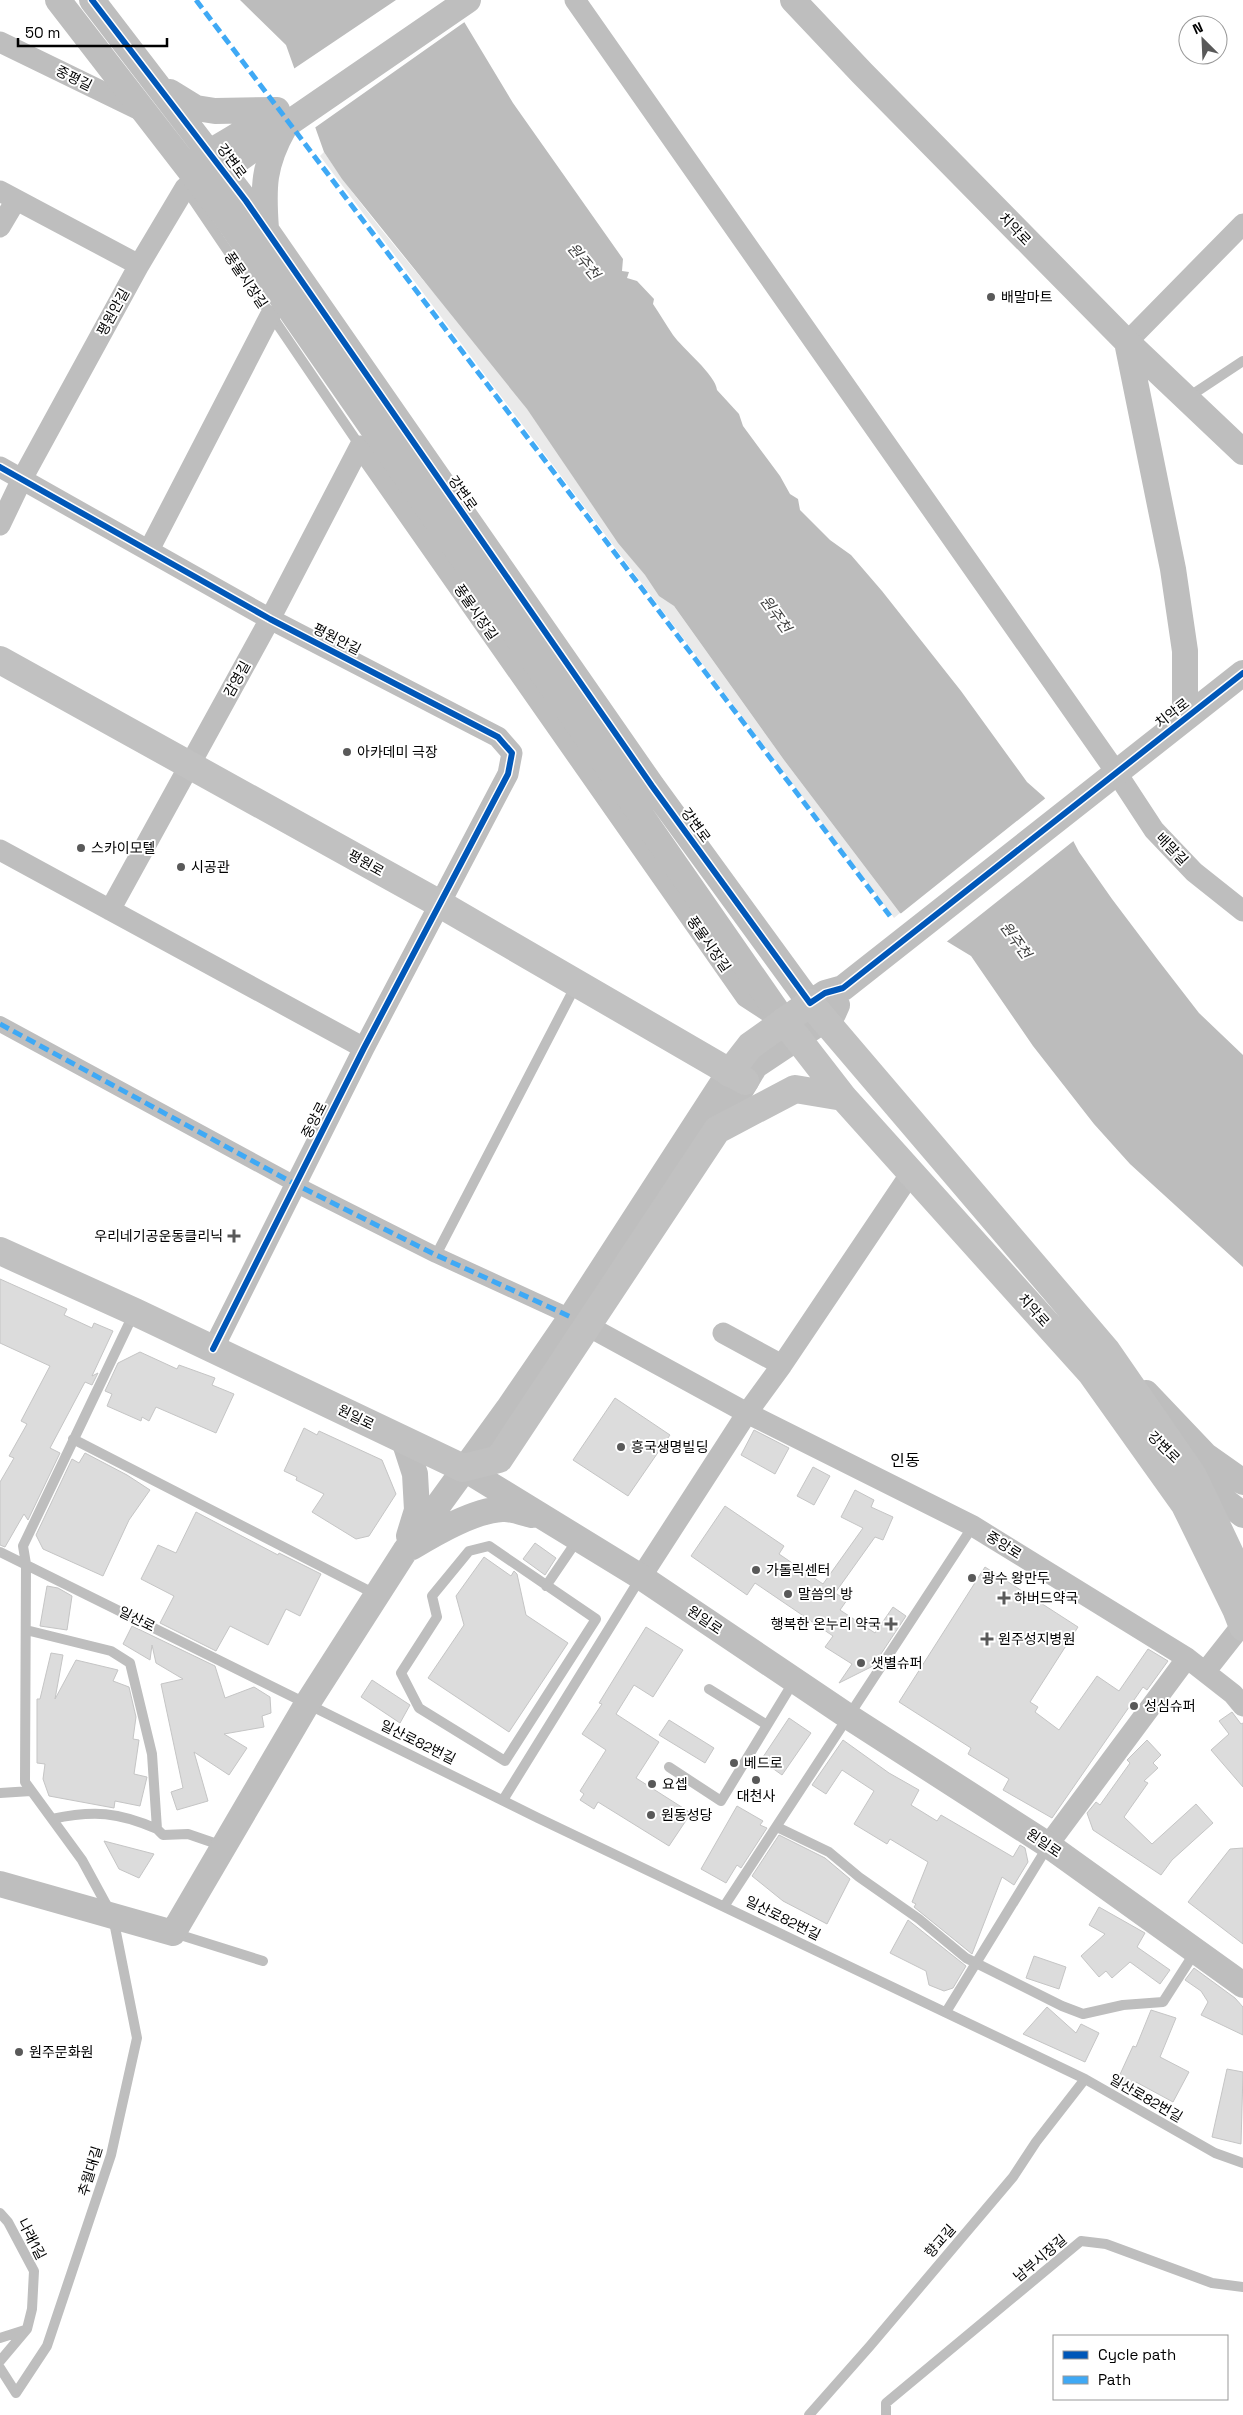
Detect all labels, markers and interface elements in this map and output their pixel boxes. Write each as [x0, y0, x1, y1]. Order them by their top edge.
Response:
scale bar [18, 15, 166, 47]
north arrow [1178, 15, 1228, 65]
text: N [1190, 18, 1206, 38]
text: 50 m [25, 23, 60, 42]
street label: 중평길 [53, 61, 95, 95]
street label: 강변로 [213, 140, 251, 182]
street label: 치악로 [995, 209, 1035, 249]
water label: 원주천 [564, 239, 606, 285]
street label: 풍물시장길 [221, 248, 271, 312]
street label: 평원안길 [93, 285, 133, 339]
place label: 배말마트 [1001, 288, 1053, 306]
marker: 배말마트 [985, 291, 997, 303]
street label: 강변로 [445, 472, 482, 514]
street label: 풍물시장길 [450, 580, 502, 644]
water label: 원주천 [756, 592, 797, 638]
street label: 평원안길 [310, 619, 364, 659]
street label: 감영길 [220, 658, 254, 700]
street label: 치악로 [1151, 694, 1193, 732]
place label: 아카데미 극장 [357, 743, 438, 761]
marker: 아카데미 극장 [341, 746, 353, 758]
street label: 강변로 [677, 804, 715, 846]
street label: 배말길 [1152, 829, 1192, 869]
place label: 스카이모텔 [91, 839, 155, 857]
marker: 스카이모텔 [75, 842, 87, 854]
street label: 평원로 [345, 846, 387, 880]
place label: 시공관 [191, 858, 230, 876]
marker: 시공관 [175, 861, 187, 873]
street label: 풍물시장길 [683, 912, 735, 976]
water label: 원주천 [996, 918, 1037, 964]
street label: 중앙로 [297, 1099, 331, 1141]
place label: 우리네기공운동클리닉 [94, 1227, 223, 1245]
marker: 우리네기공운동클리닉 [227, 1229, 241, 1243]
street label: 치악로 [1014, 1290, 1054, 1330]
street label: 원일로 [335, 1400, 377, 1434]
street label: 강변로 [1144, 1427, 1184, 1467]
place label: 흥국생명빌딩 [631, 1438, 708, 1456]
marker: 흥국생명빌딩 [615, 1441, 627, 1453]
district label: 인동 [890, 1450, 920, 1471]
street label: 중앙로 [983, 1527, 1025, 1563]
place label: 가톨릭센터 [766, 1561, 830, 1579]
marker: 가톨릭센터 [750, 1564, 762, 1576]
place label: 광수 왕만두 [982, 1569, 1050, 1587]
marker: 광수 왕만두 [966, 1572, 978, 1584]
place label: 말씀의 방 [798, 1585, 853, 1603]
marker: 말씀의 방 [782, 1588, 794, 1600]
place label: 하버드약국 [1014, 1589, 1079, 1607]
marker: 하버드약국 [998, 1592, 1010, 1604]
street label: 일산로 [116, 1602, 158, 1636]
street label: 원일로 [684, 1602, 726, 1638]
place label: 행복한 온누리 약국 [771, 1615, 881, 1633]
marker: 행복한 온누리 약국 [885, 1618, 897, 1630]
place label: 원주성지병원 [998, 1630, 1075, 1648]
marker: 원주성지병원 [980, 1632, 994, 1646]
place label: 샛별슈퍼 [871, 1654, 923, 1672]
marker: 샛별슈퍼 [855, 1657, 867, 1669]
place label: 성심슈퍼 [1144, 1697, 1196, 1715]
marker: 성심슈퍼 [1128, 1700, 1140, 1712]
street label: 일산로82번길 [377, 1716, 459, 1768]
place label: 베드로 [744, 1754, 783, 1772]
marker: 베드로 [728, 1757, 740, 1769]
marker: 대천사 [750, 1774, 762, 1786]
place label: 요셉 [662, 1775, 688, 1793]
marker: 요셉 [646, 1778, 658, 1790]
place label: 대천사 [737, 1787, 775, 1805]
place label: 원동성당 [661, 1806, 713, 1824]
marker: 원동성당 [645, 1809, 657, 1821]
street label: 원일로 [1023, 1825, 1065, 1861]
street label: 일산로82번길 [742, 1892, 824, 1944]
place label: 원주문화원 [29, 2043, 93, 2061]
marker: 원주문화원 [13, 2046, 25, 2058]
street label: 일산로82번길 [1106, 2070, 1186, 2126]
street label: 추월대길 [74, 2144, 106, 2198]
street label: 나래1길 [14, 2215, 50, 2263]
street label: 향교길 [921, 2221, 959, 2261]
street label: 남부시장길 [1010, 2230, 1070, 2286]
legend [1053, 2335, 1228, 2400]
text: Cycle path [1098, 2345, 1176, 2364]
text: Path [1098, 2370, 1131, 2389]

